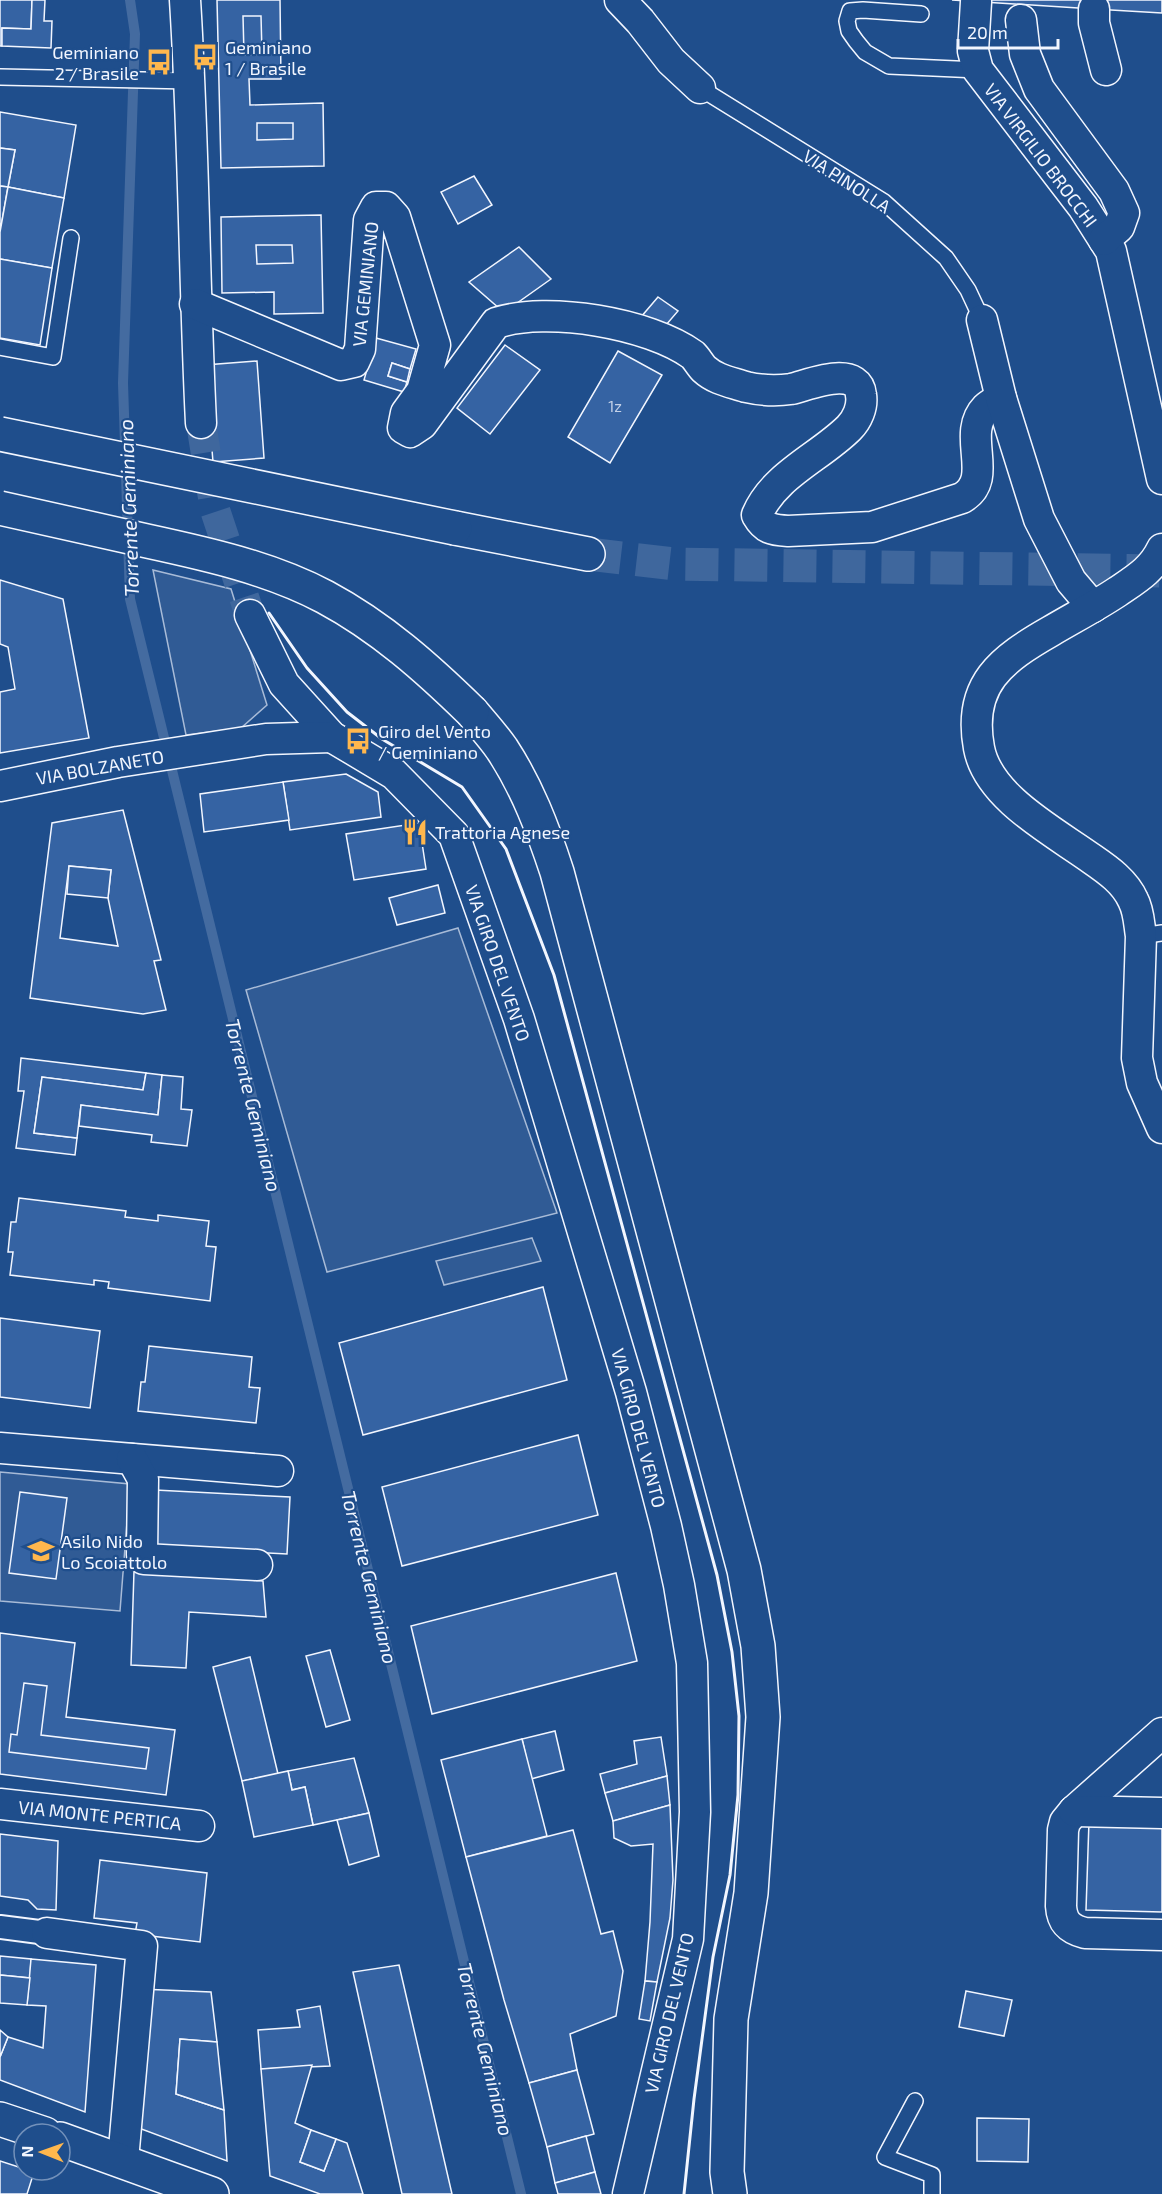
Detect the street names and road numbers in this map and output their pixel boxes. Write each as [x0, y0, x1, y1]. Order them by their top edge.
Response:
street label: VIA VIRGILIO BROCCHI [980, 79, 1102, 231]
street label: VIA PINOLLA [799, 144, 896, 218]
street label: VIA GEMINIANO [347, 220, 383, 348]
street label: VIA BOLZANETO [34, 745, 166, 789]
street label: VIA GIRO DEL VENTO [461, 882, 535, 1044]
street label: VIA GIRO DEL VENTO [607, 1346, 671, 1510]
street label: VIA MONTE PERTICA [17, 1796, 183, 1835]
street label: VIA GIRO DEL VENTO [640, 1931, 698, 2095]

